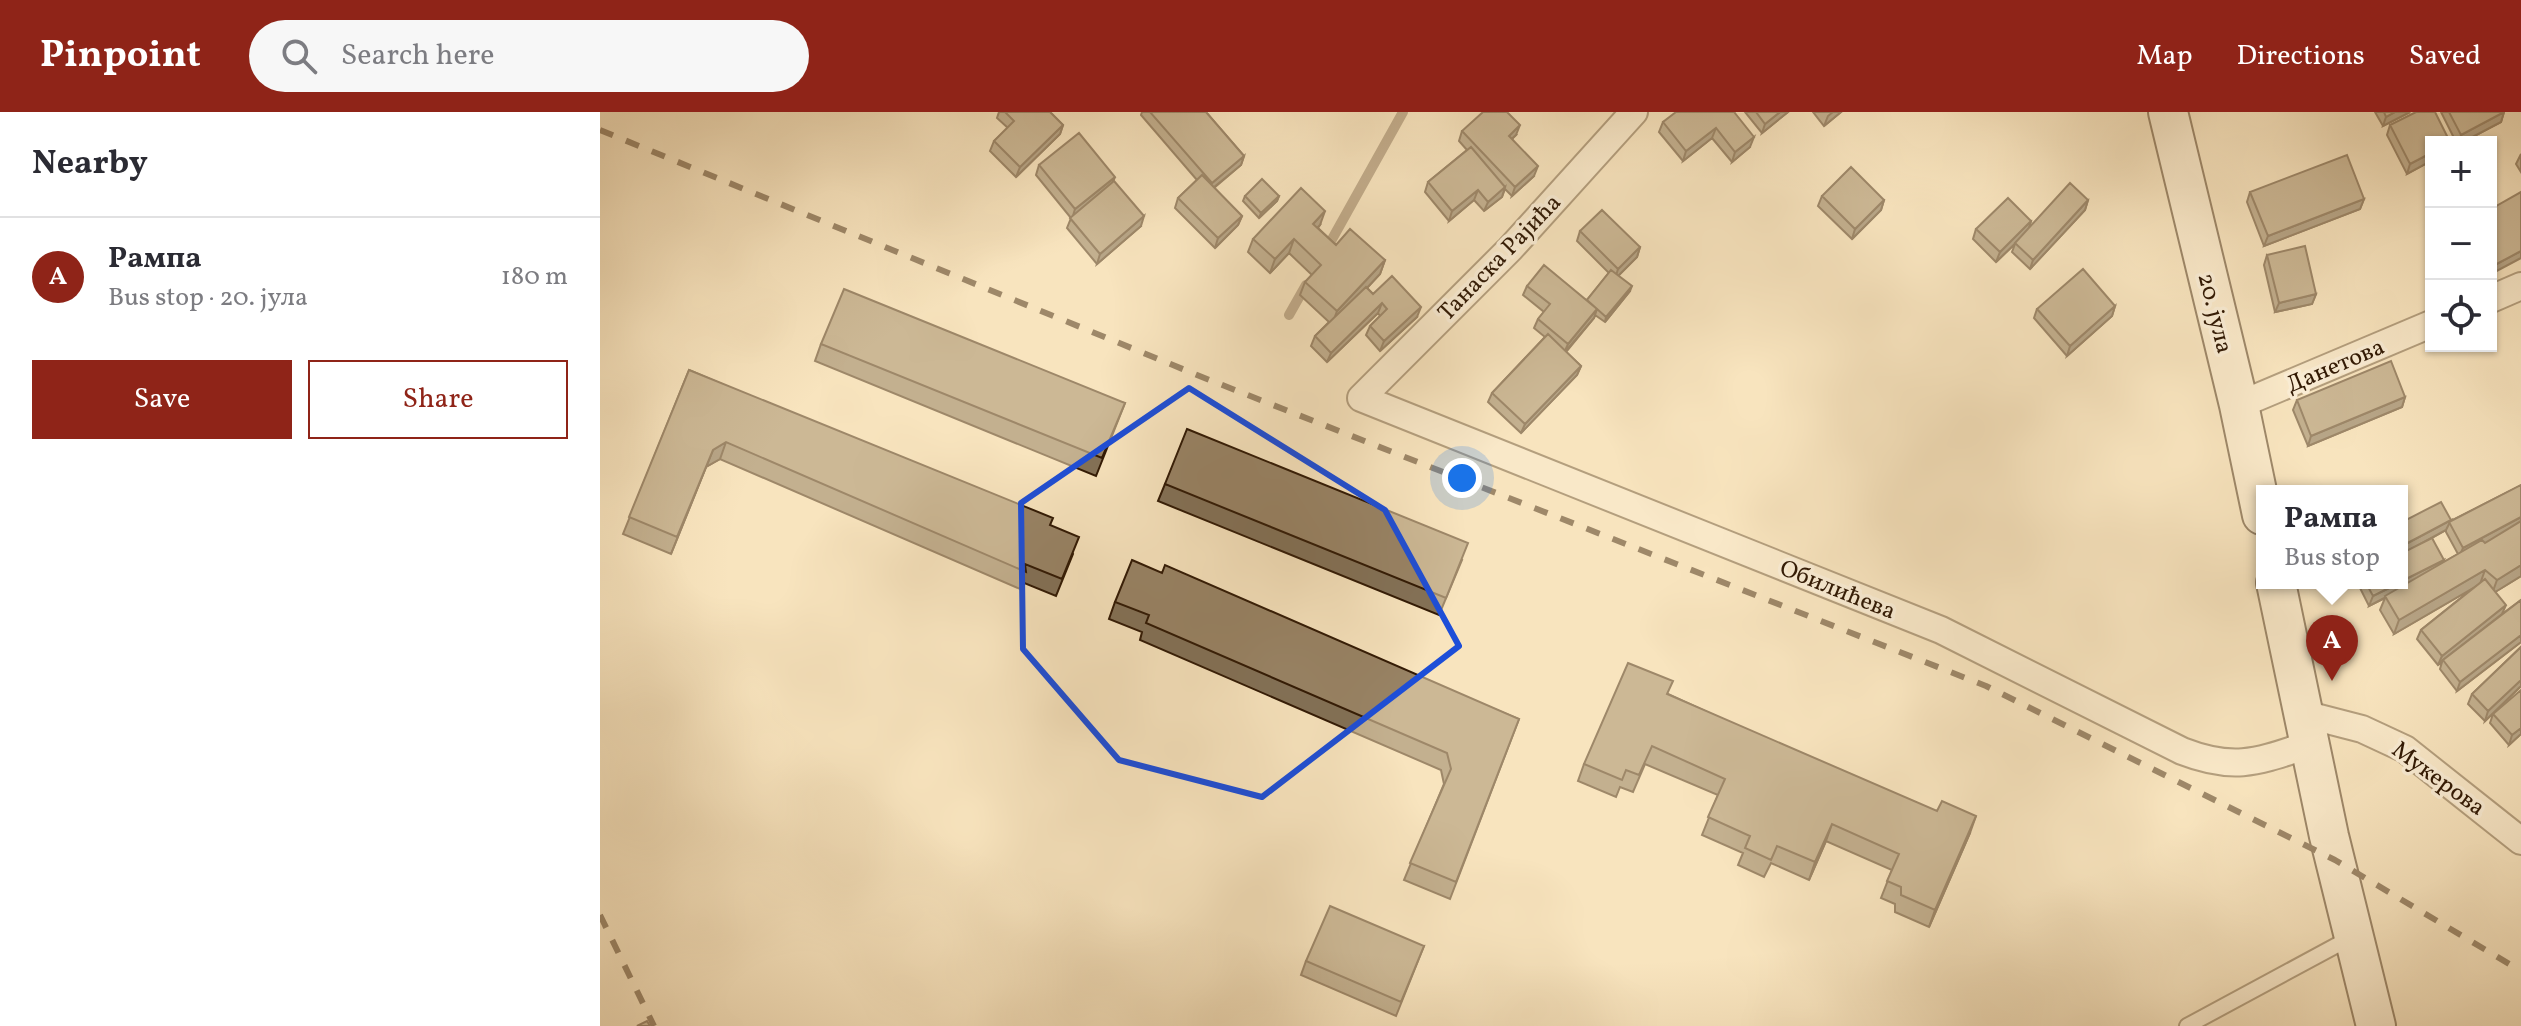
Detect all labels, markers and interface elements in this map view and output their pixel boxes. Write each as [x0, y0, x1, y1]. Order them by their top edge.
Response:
search box [249, 20, 809, 92]
text: Pinpoint [40, 30, 201, 83]
icon: search [277, 34, 321, 78]
text: Search here [341, 35, 494, 77]
text: Map [2137, 37, 2193, 76]
text: Directions [2237, 37, 2365, 76]
text: Saved [2409, 37, 2481, 76]
map controls [2425, 136, 2497, 352]
button: + [2425, 136, 2497, 208]
text: Nearby [32, 141, 148, 188]
street label: Танаска Рајића [1431, 187, 1570, 330]
button: − [2425, 208, 2497, 280]
text: Рампа [108, 238, 202, 280]
text: A [49, 259, 67, 295]
text: 180 m [501, 259, 568, 295]
street label: 20. јула [2188, 270, 2240, 357]
text: Bus stop · 20. јула [108, 280, 308, 316]
button: locate [2425, 280, 2497, 352]
street label: Данетова [2281, 331, 2390, 403]
button: Save [32, 360, 292, 439]
button: Share [308, 360, 568, 439]
your location [1442, 458, 1482, 498]
popup [2256, 485, 2408, 589]
text: Рампа [2284, 498, 2378, 540]
text: Bus stop [2284, 540, 2380, 576]
street label: Обилићева [1774, 552, 1900, 630]
pin: A [2306, 615, 2358, 681]
street label: Мукерова [2384, 734, 2492, 825]

